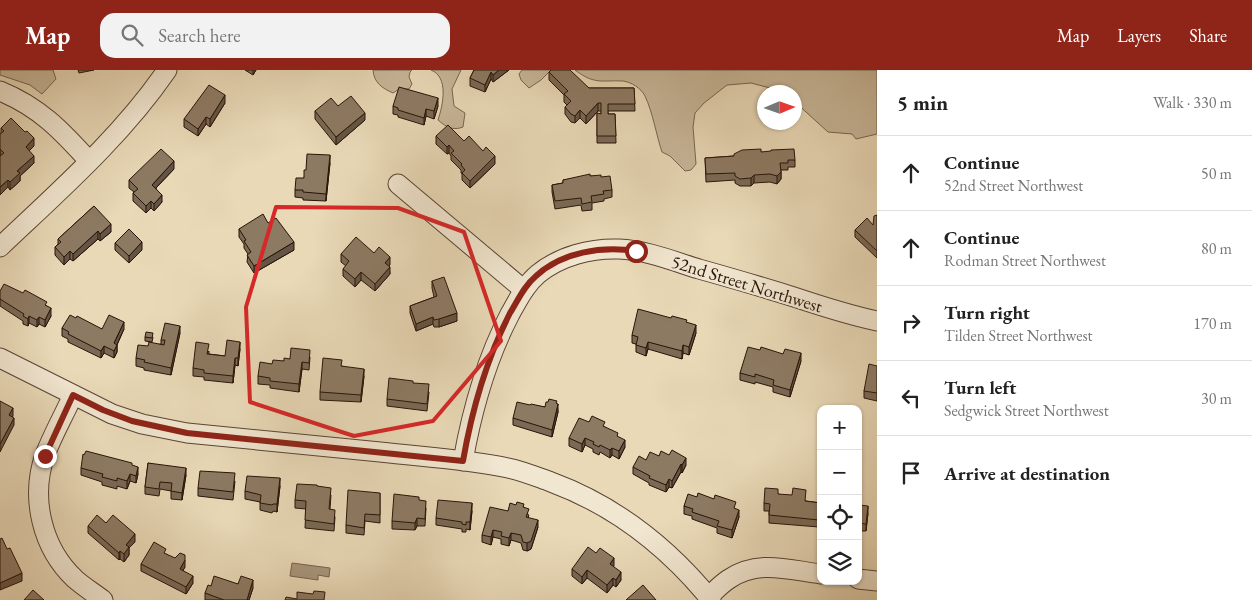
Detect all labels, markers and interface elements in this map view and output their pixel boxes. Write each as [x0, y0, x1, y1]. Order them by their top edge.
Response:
search box [100, 13, 450, 58]
text: Map [25, 20, 70, 51]
icon: search [118, 21, 146, 49]
text: Search here [158, 23, 241, 48]
text: Map [1057, 24, 1089, 47]
text: Layers [1117, 24, 1161, 47]
text: Share [1189, 24, 1227, 47]
north arrow [757, 85, 802, 130]
text: 5 min [897, 89, 948, 116]
text: Walk · 330 m [1153, 92, 1232, 113]
text: Continue [944, 150, 1019, 175]
icon: ahead [897, 159, 925, 187]
text: 50 m [1201, 163, 1232, 184]
text: 52nd Street Northwest [944, 175, 1083, 196]
text: Continue [944, 225, 1019, 250]
icon: ahead [897, 234, 925, 262]
text: 80 m [1201, 238, 1232, 259]
route start [625, 240, 648, 263]
street label: 52nd Street Northwest [669, 250, 826, 318]
text: Rodman Street Northwest [944, 250, 1106, 271]
text: Turn right [944, 300, 1030, 325]
icon: right [897, 309, 925, 337]
text: 170 m [1193, 313, 1232, 334]
text: Tilden Street Northwest [944, 325, 1093, 346]
text: Turn left [944, 375, 1016, 400]
icon: left [897, 384, 925, 412]
text: 30 m [1201, 388, 1232, 409]
text: Sedgwick Street Northwest [944, 400, 1109, 421]
map controls [817, 405, 862, 585]
button: + [817, 405, 862, 450]
route end [34, 445, 57, 468]
button: − [817, 450, 862, 495]
icon: arrive [897, 459, 925, 487]
text: Arrive at destination [944, 461, 1110, 486]
button: locate [817, 495, 862, 540]
button: layers [817, 540, 862, 585]

